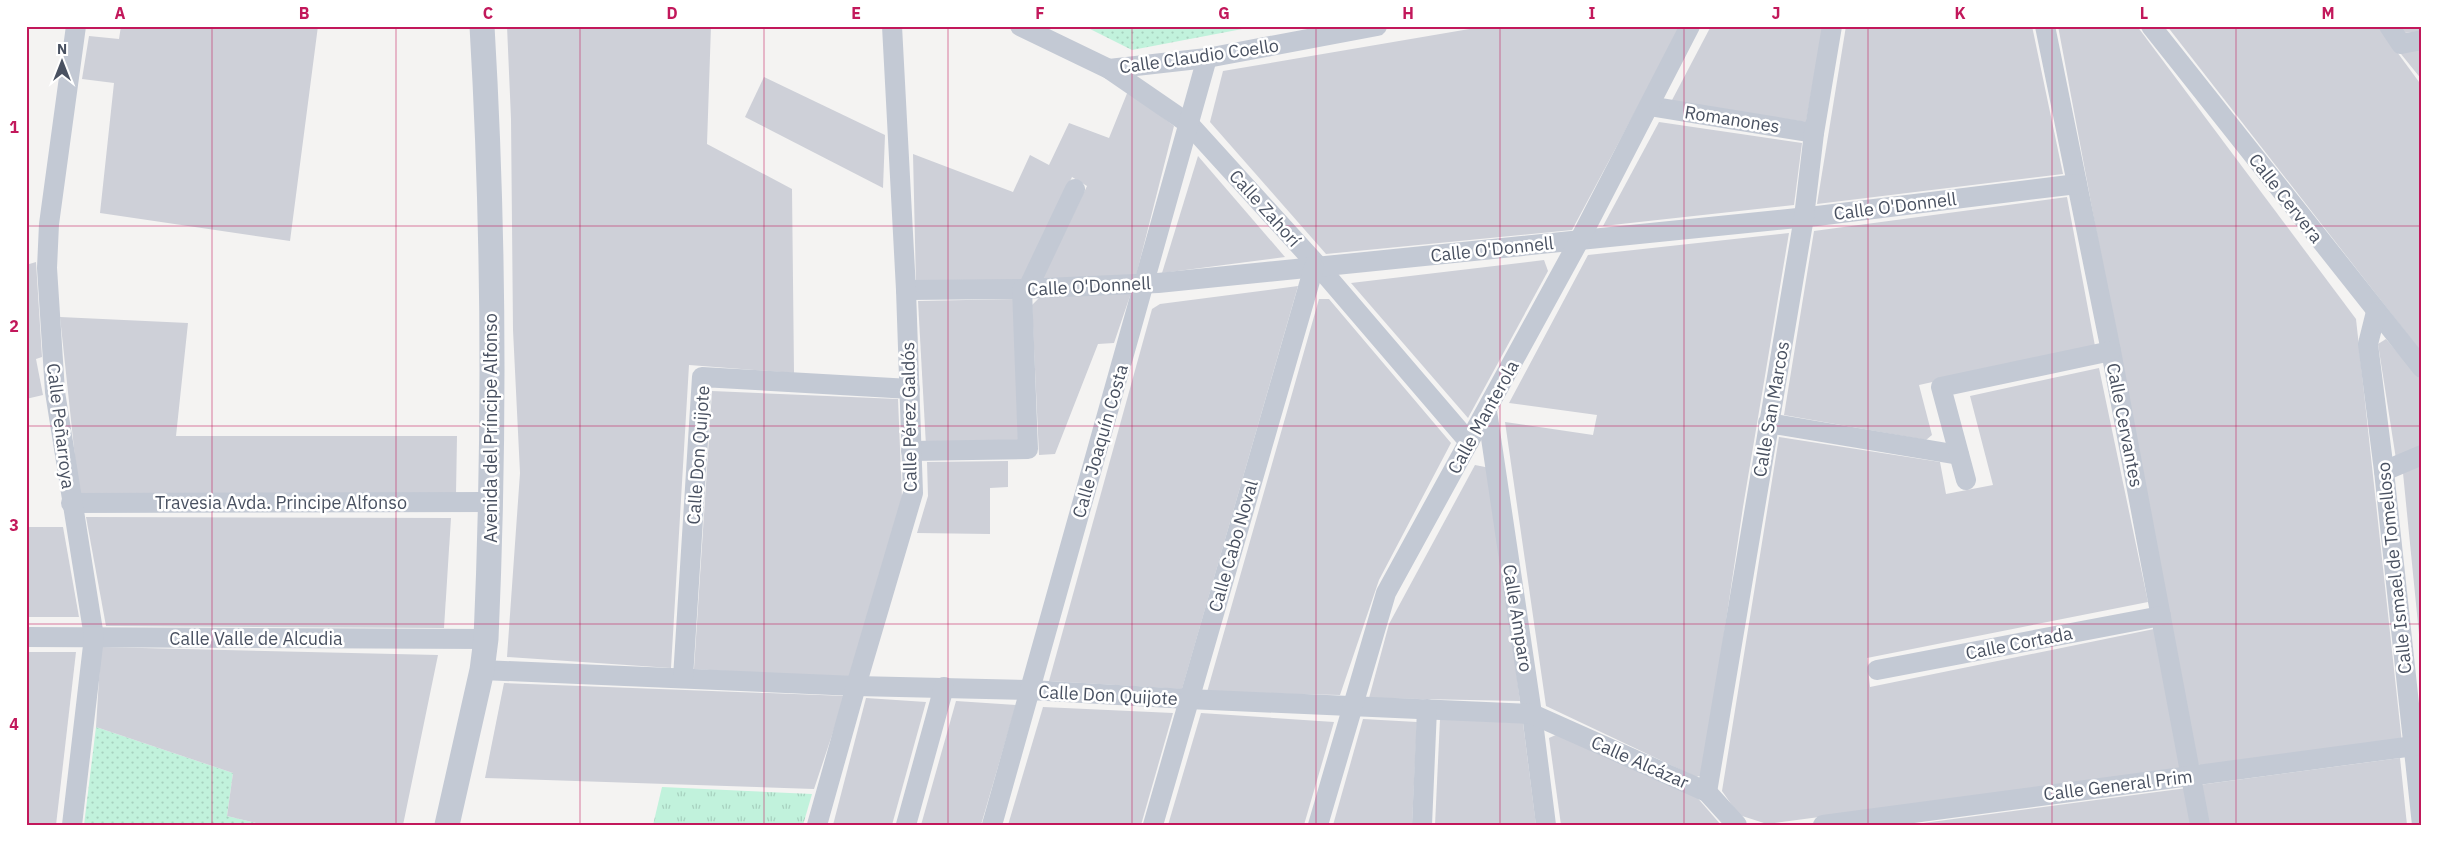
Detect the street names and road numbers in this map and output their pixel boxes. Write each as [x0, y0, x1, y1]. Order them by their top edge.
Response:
street label: Calle Claudio Coello [1118, 33, 1280, 79]
street label: Romanones [1683, 100, 1781, 138]
street label: Calle Cervera [2244, 149, 2328, 248]
street label: Calle Zahorí [1224, 165, 1306, 252]
street label: Calle O'Donnell [1832, 187, 1958, 225]
street label: Calle O'Donnell [1429, 231, 1555, 267]
street label: Calle O'Donnell [1027, 271, 1151, 301]
street label: Avenida del Príncipe Alfonso [479, 313, 502, 543]
street label: Calle San Marcos [1748, 339, 1794, 479]
street label: Calle Pérez Galdós [896, 342, 922, 492]
street label: Calle Manterola [1442, 356, 1524, 478]
street label: Calle Joaquín Costa [1067, 361, 1133, 521]
street label: Calle Cervantes [2102, 361, 2148, 489]
street label: Calle Peñarroya [42, 362, 80, 490]
street label: Calle Don Quijote [682, 385, 714, 525]
street label: Calle Ismael de Tomelloso [2371, 461, 2417, 675]
street label: Calle Cabo Noval [1203, 477, 1263, 615]
street label: Travesia Avda. Principe Alfonso [155, 491, 407, 514]
street label: Calle Amparo [1498, 563, 1538, 673]
street label: Calle Cortada [1964, 621, 2075, 665]
street label: Calle Valle de Alcudia [169, 627, 343, 650]
street label: Calle Don Quijote [1038, 680, 1178, 710]
street label: Calle Alcázar [1588, 730, 1693, 794]
street label: Calle General Prim [2042, 764, 2194, 806]

